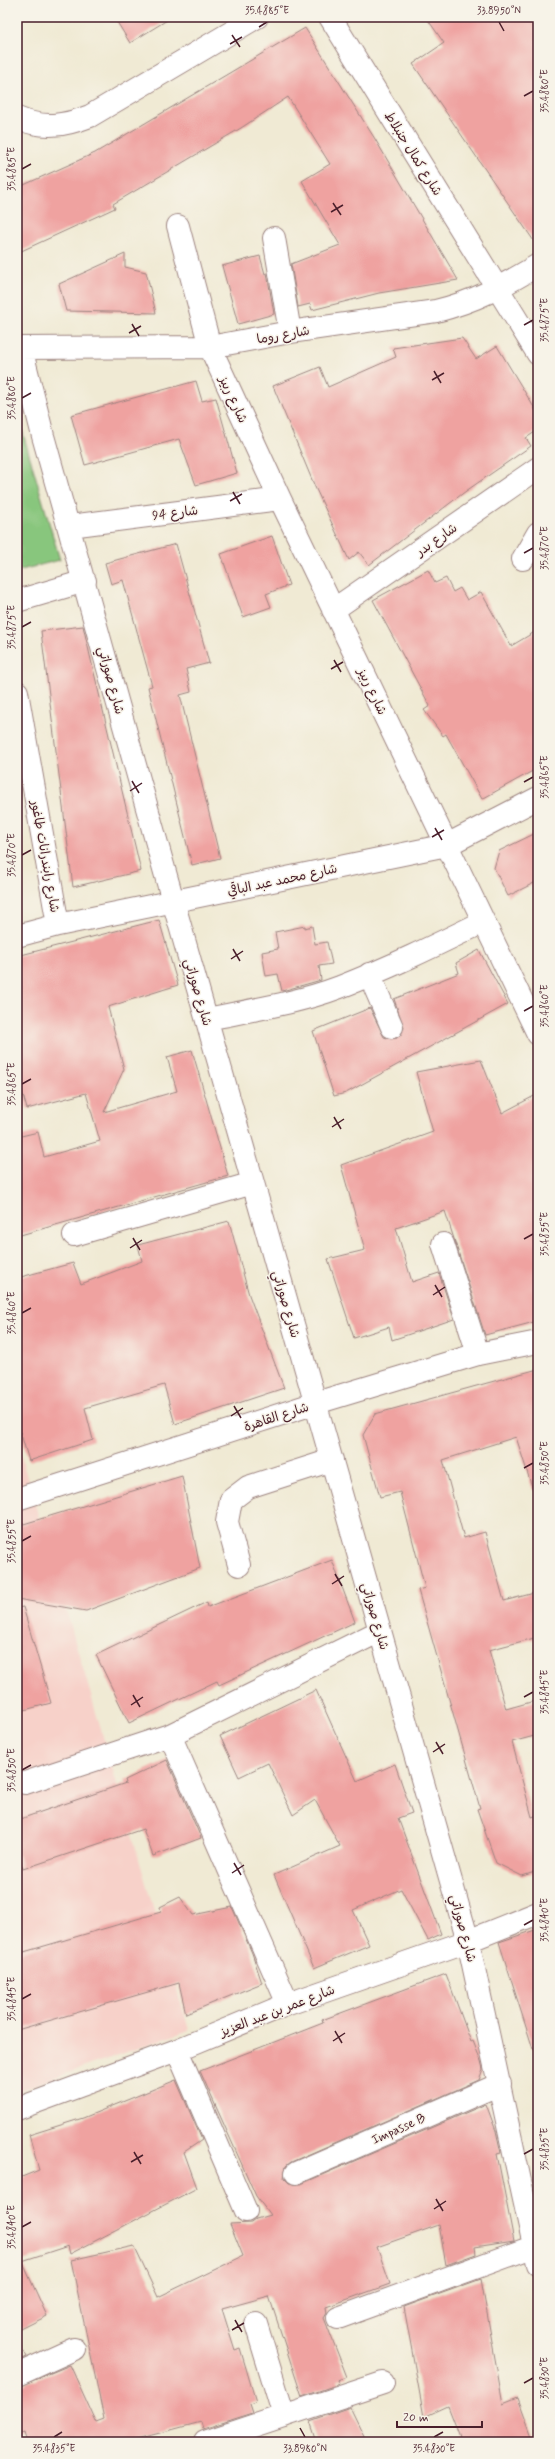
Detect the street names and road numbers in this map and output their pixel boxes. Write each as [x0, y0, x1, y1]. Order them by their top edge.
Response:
street label: شارع كمال جنبلاط [380, 108, 445, 199]
street label: شارع روما [255, 322, 311, 349]
street label: شارع ربيز [214, 372, 251, 426]
street label: شارع 94 [151, 502, 199, 525]
street label: شارع بدر [412, 520, 461, 561]
street label: شارع صوراتي [91, 645, 128, 717]
street label: شارع ربيز [353, 665, 390, 718]
street label: شارع رابندرانات طاغور [26, 798, 63, 914]
street label: شارع محمد عبد الباقي [226, 860, 339, 900]
street label: شارع صوراتي [178, 957, 215, 1029]
street label: شارع صوراتي [266, 1269, 303, 1341]
street label: شارع القاهرة [242, 1399, 311, 1436]
street label: شارع صوراتي [355, 1581, 392, 1653]
street label: شارع صوراتي [443, 1893, 480, 1965]
street label: شارع عمر بن عبد العزيز [217, 1982, 337, 2042]
street label: Impasse B [369, 2110, 428, 2149]

